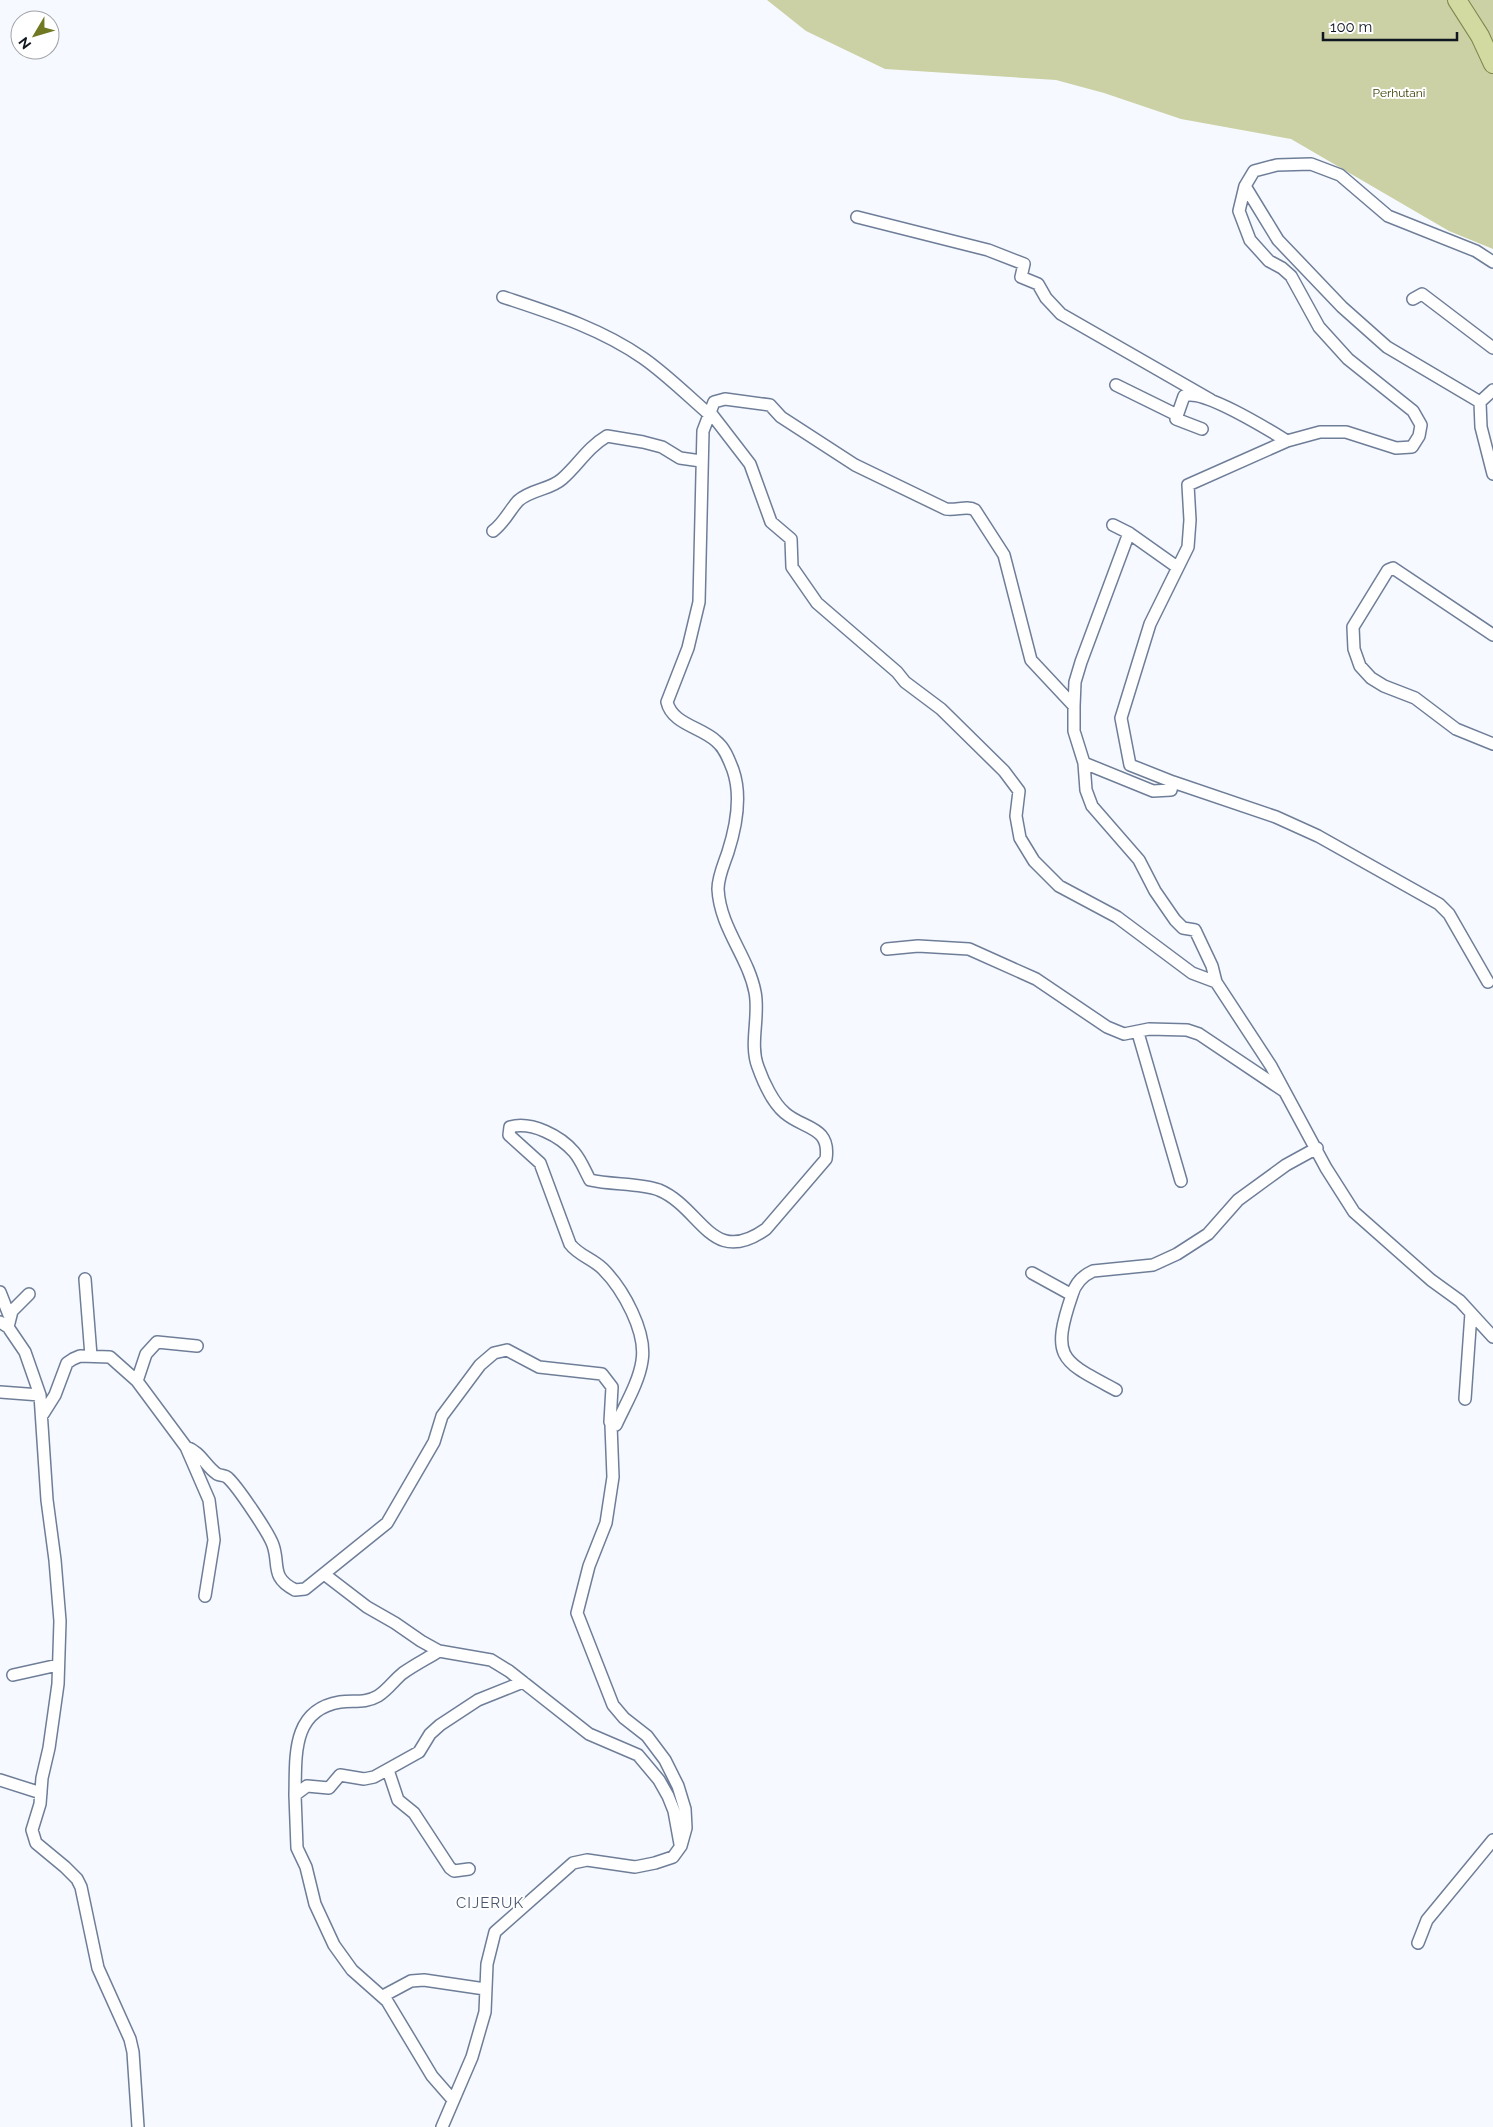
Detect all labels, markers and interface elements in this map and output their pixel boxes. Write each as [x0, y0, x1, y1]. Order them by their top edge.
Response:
north arrow [10, 10, 60, 60]
scale bar [1323, 10, 1457, 42]
text: 100 m [1330, 18, 1372, 36]
text: N [15, 34, 34, 52]
park label: Perhutani [1373, 86, 1425, 100]
district label: CIJERUK [456, 1894, 524, 1912]

